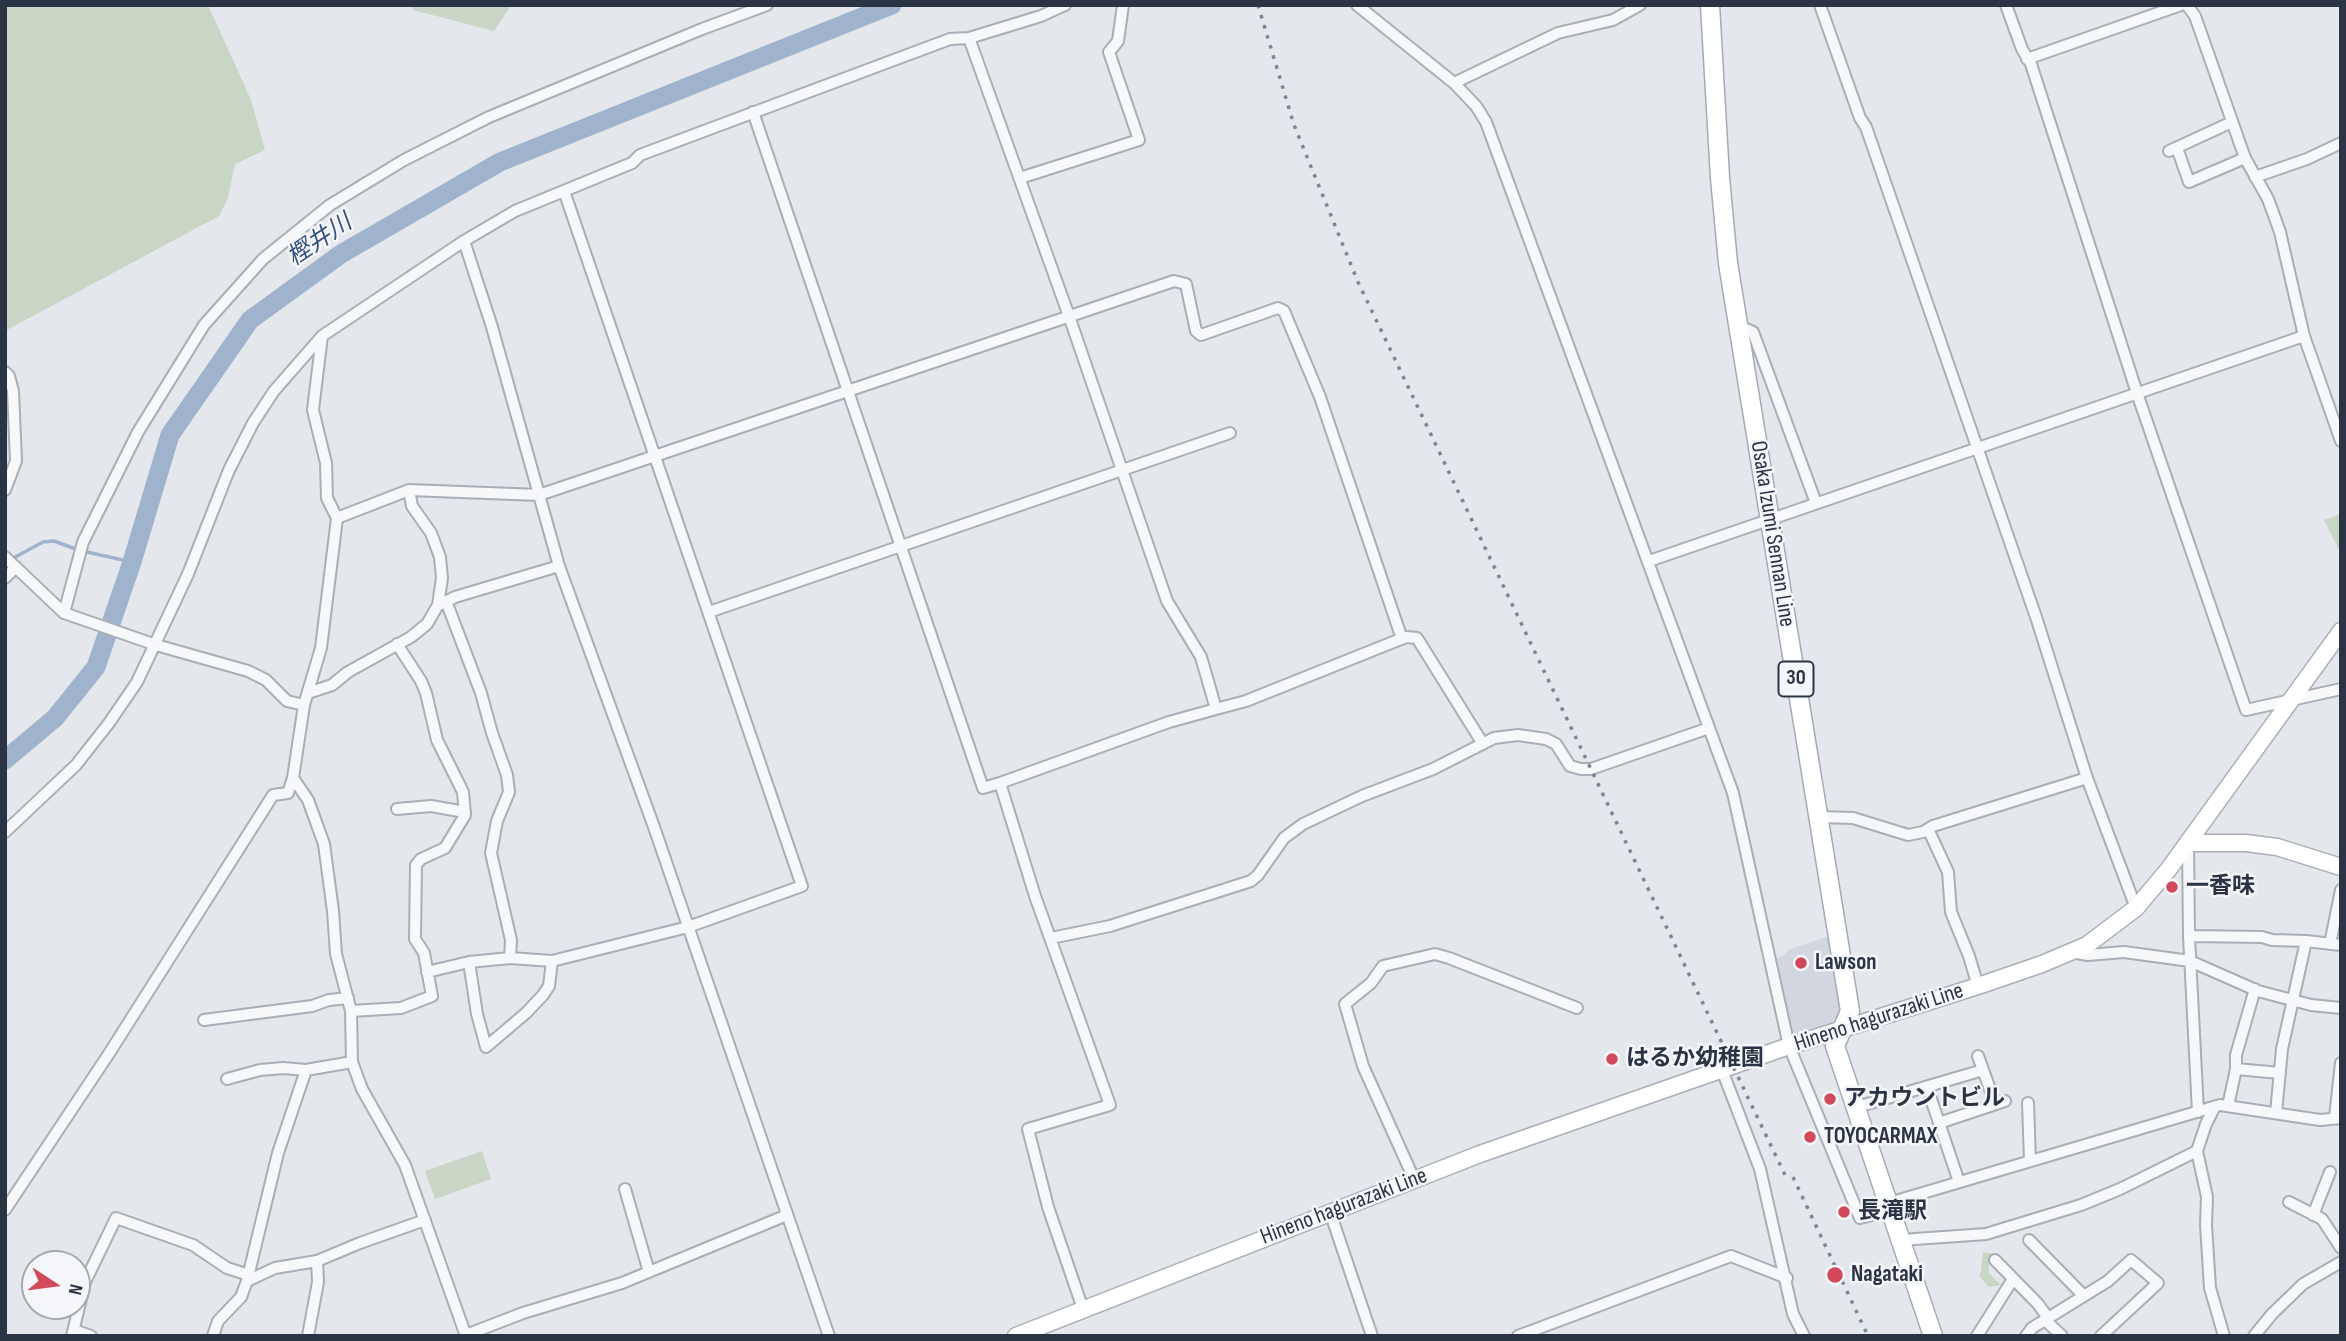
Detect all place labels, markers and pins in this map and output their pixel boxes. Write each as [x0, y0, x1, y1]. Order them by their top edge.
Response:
place label: 一香味 [2186, 873, 2255, 901]
marker: 一香味 [2164, 879, 2180, 895]
place label: Lawson [1815, 949, 1876, 977]
marker: Lawson [1793, 955, 1809, 971]
place label: はるか幼稚園 [1626, 1045, 1764, 1073]
marker: はるか幼稚園 [1604, 1051, 1620, 1067]
place label: アカウントビル [1844, 1085, 2005, 1113]
marker: アカウントビル [1822, 1091, 1838, 1107]
place label: TOYOCARMAX [1824, 1123, 1938, 1151]
marker: TOYOCARMAX [1802, 1129, 1818, 1145]
place label: 長滝駅 [1858, 1198, 1927, 1226]
marker: 長滝駅 [1836, 1204, 1852, 1220]
place label: Nagataki [1851, 1261, 1923, 1289]
marker: Nagataki [1825, 1265, 1845, 1285]

